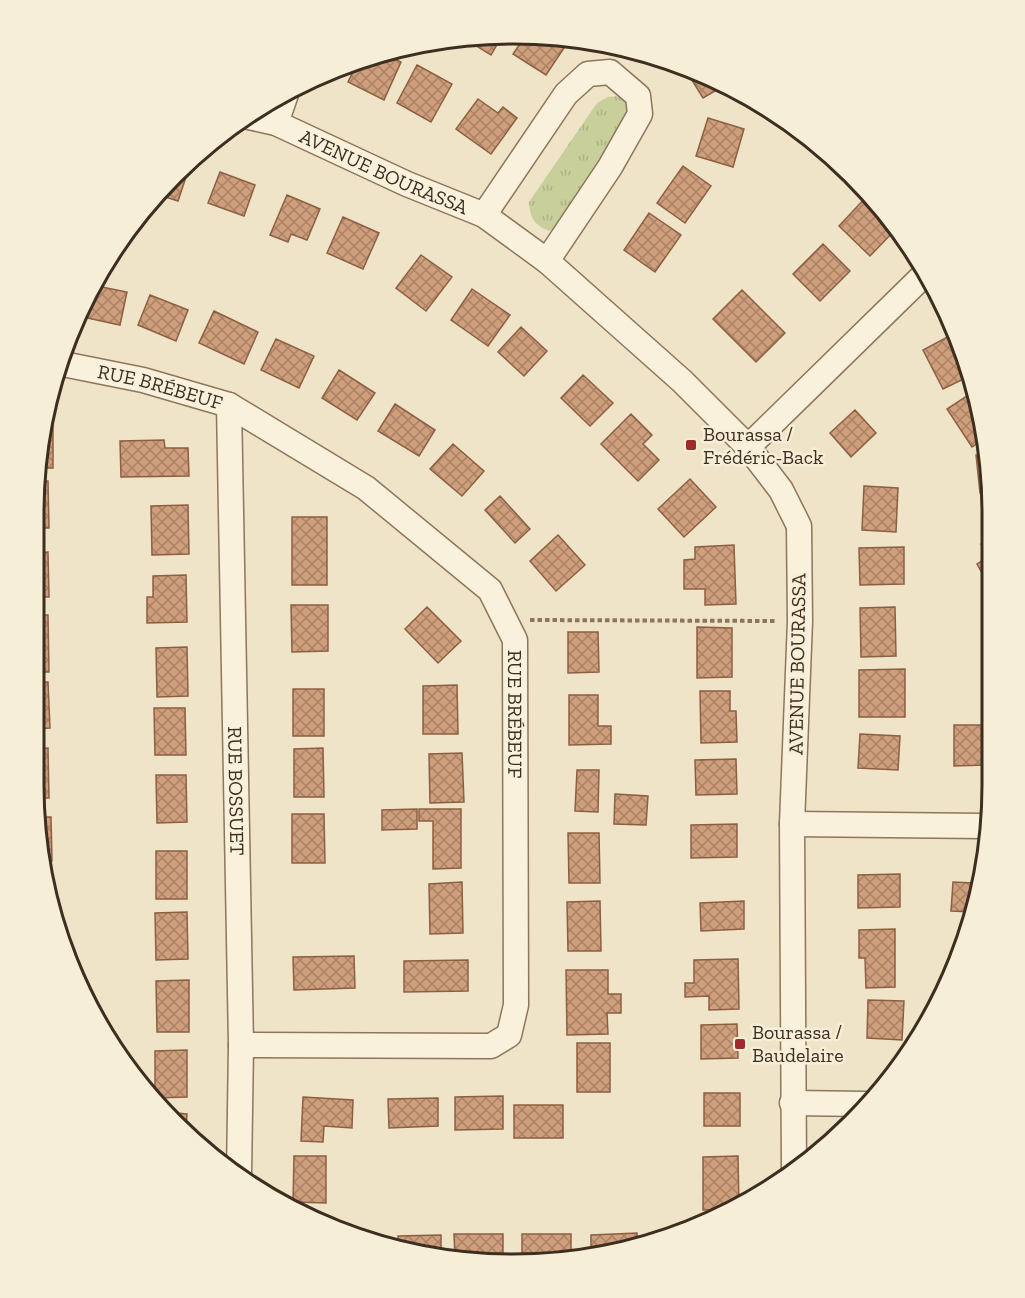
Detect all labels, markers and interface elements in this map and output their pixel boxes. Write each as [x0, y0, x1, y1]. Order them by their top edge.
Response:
street label: AVENUE BOURASSA [296, 124, 473, 220]
street label: RUE BRÉBEUF [96, 359, 226, 415]
place label: Bourassa / Frédéric-Back [703, 422, 824, 469]
marker: Bourassa / Frédéric-Back [684, 438, 698, 452]
street label: AVENUE BOURASSA [783, 572, 811, 755]
street label: RUE BRÉBEUF [503, 650, 527, 778]
street label: RUE BOSSUET [223, 726, 249, 856]
place label: Bourassa / Baudelaire [752, 1020, 844, 1067]
marker: Bourassa / Baudelaire [733, 1037, 747, 1051]

